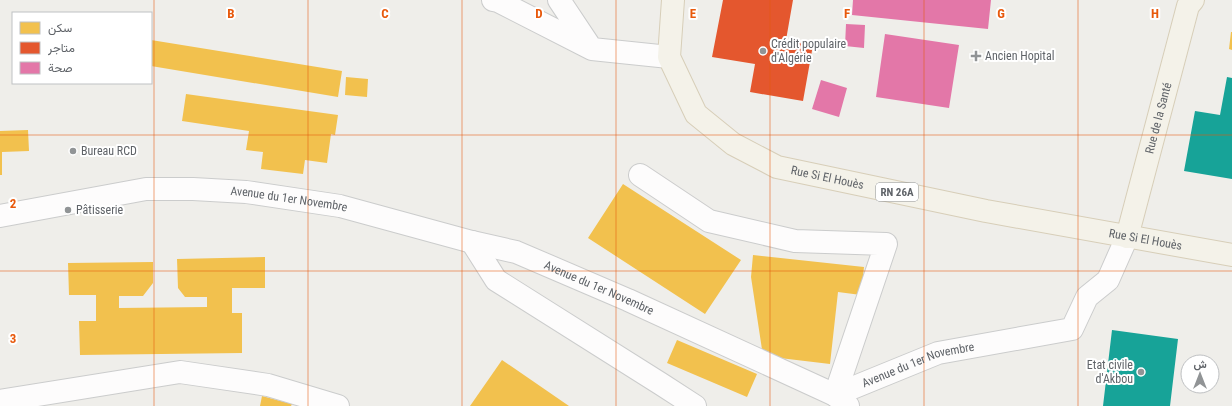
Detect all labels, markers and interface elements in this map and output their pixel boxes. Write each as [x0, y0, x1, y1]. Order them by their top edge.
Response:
text: B [227, 6, 235, 21]
text: C [381, 6, 389, 21]
text: D [535, 6, 543, 21]
text: E [690, 6, 697, 21]
text: F [844, 6, 850, 21]
text: G [997, 6, 1005, 21]
text: H [1151, 6, 1159, 21]
legend [12, 12, 152, 84]
text: سكن [48, 21, 72, 36]
place label: Crédit populaire d'Algérie [771, 37, 846, 65]
text: متاجر [47, 41, 75, 56]
marker: Crédit populaire d'Algérie [758, 46, 768, 56]
place label: Ancien Hopital [985, 49, 1054, 63]
marker: Ancien Hopital [970, 50, 982, 62]
text: صحة [48, 61, 72, 75]
street label: Rue de la Santé [1142, 81, 1175, 155]
place label: Bureau RCD [81, 144, 137, 158]
marker: Bureau RCD [68, 146, 78, 156]
street label: Rue Si El Houès [790, 163, 865, 192]
road number: RN 26A [876, 183, 918, 201]
street label: Avenue du 1er Novembre [230, 184, 349, 215]
text: 2 [10, 196, 17, 211]
place label: Pâtisserie [76, 203, 124, 217]
marker: Pâtisserie [63, 205, 73, 215]
street label: Rue Si El Houès [1108, 226, 1183, 253]
street label: Avenue du 1er Novembre [542, 258, 656, 318]
text: 3 [10, 331, 16, 346]
street label: Avenue du 1er Novembre [860, 340, 976, 390]
north arrow [1180, 354, 1220, 394]
place label: Etat civile d'Akbou [1087, 358, 1133, 386]
text: ش [1193, 358, 1207, 371]
marker: Etat civile d'Akbou [1136, 367, 1146, 377]

